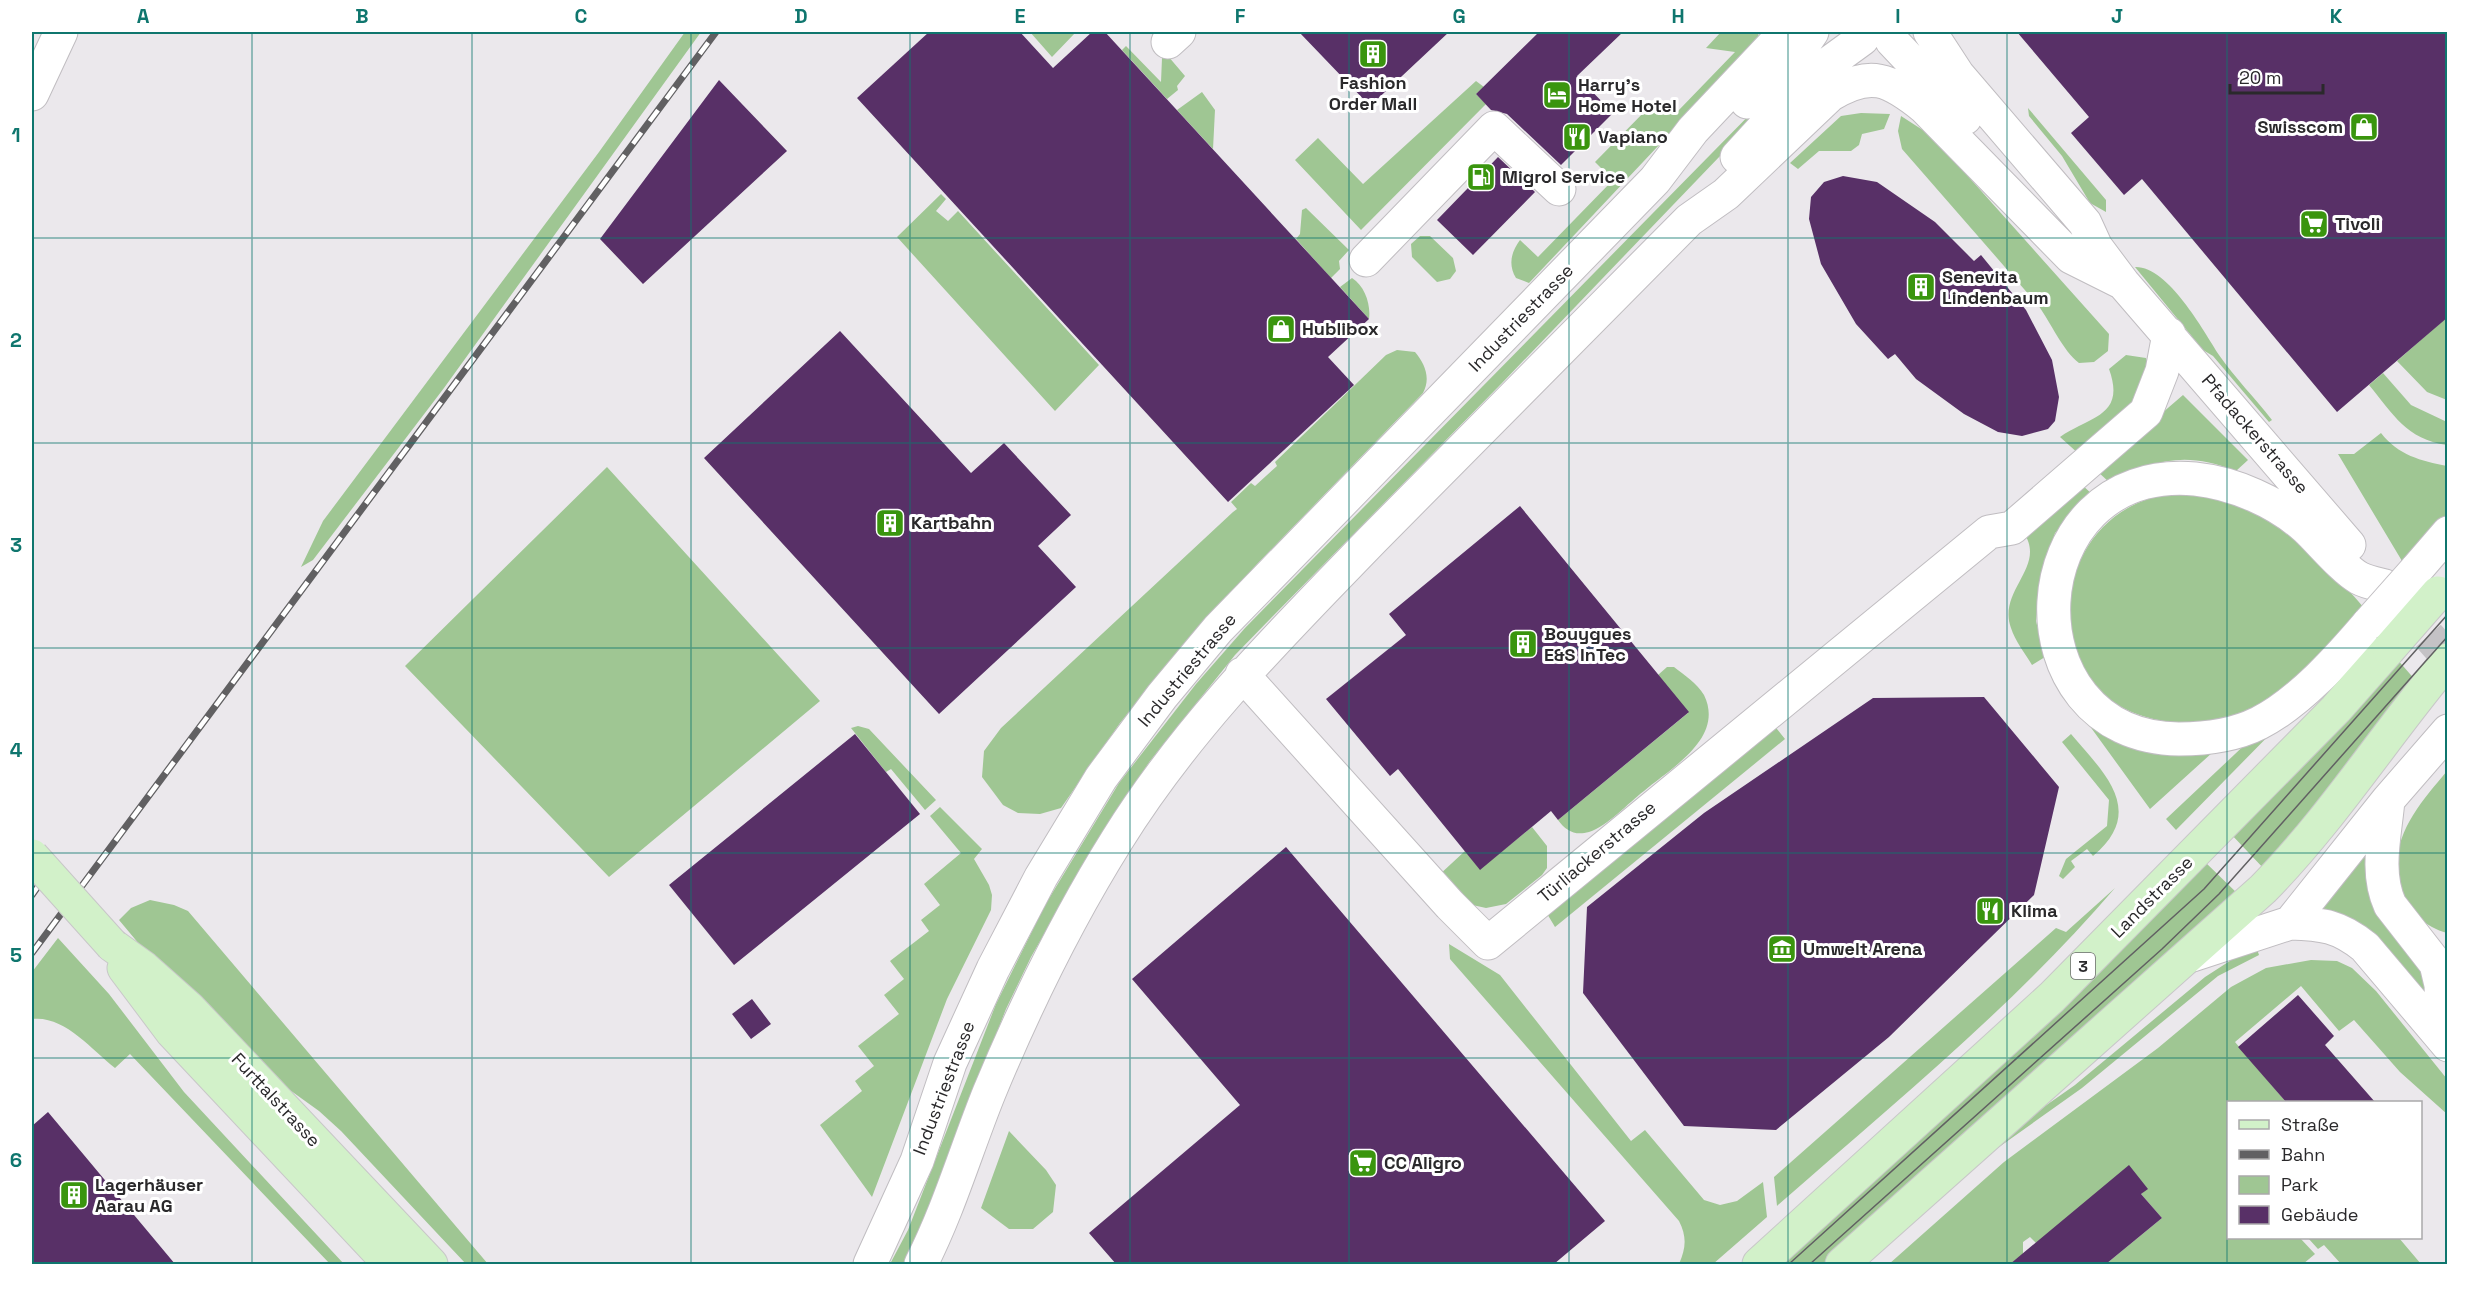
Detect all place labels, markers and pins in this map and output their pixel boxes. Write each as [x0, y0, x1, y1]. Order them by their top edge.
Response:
building icon: Fashion Order Mall [1357, 38, 1389, 70]
place label: Fashion Order Mall [1329, 71, 1417, 115]
place label: Harry's Home Hotel [1578, 73, 1677, 117]
hotel icon: Harry's Home Hotel [1541, 79, 1573, 111]
shop icon: Swisscom [2348, 111, 2380, 143]
place label: Swisscom [2257, 115, 2343, 138]
restaurant icon: Vapiano [1561, 121, 1593, 153]
place label: Vapiano [1598, 125, 1668, 148]
fuel station icon: Migrol Service [1465, 161, 1497, 193]
place label: Migrol Service [1502, 165, 1625, 188]
supermarket icon: Tivoli [2298, 208, 2330, 240]
place label: Tivoli [2335, 212, 2380, 235]
place label: Senevita Lindenbaum [1942, 265, 2049, 309]
building icon: Senevita Lindenbaum [1905, 271, 1937, 303]
shop icon: Hublibox [1265, 313, 1297, 345]
place label: Hublibox [1302, 317, 1379, 340]
building icon: Kartbahn [874, 507, 906, 539]
place label: Kartbahn [911, 511, 992, 534]
place label: Bouygues E&S InTec [1544, 622, 1632, 666]
building icon: Bouygues E&S InTec [1507, 628, 1539, 660]
restaurant icon: Klima [1974, 895, 2006, 927]
place label: Klima [2011, 899, 2058, 922]
museum icon: Umwelt Arena [1766, 933, 1798, 965]
place label: Umwelt Arena [1803, 937, 1923, 960]
supermarket icon: CC Aligro [1347, 1147, 1379, 1179]
place label: CC Aligro [1384, 1151, 1462, 1174]
place label: Lagerhäuser Aarau AG [95, 1173, 203, 1217]
building icon: Lagerhäuser Aarau AG [58, 1179, 90, 1211]

